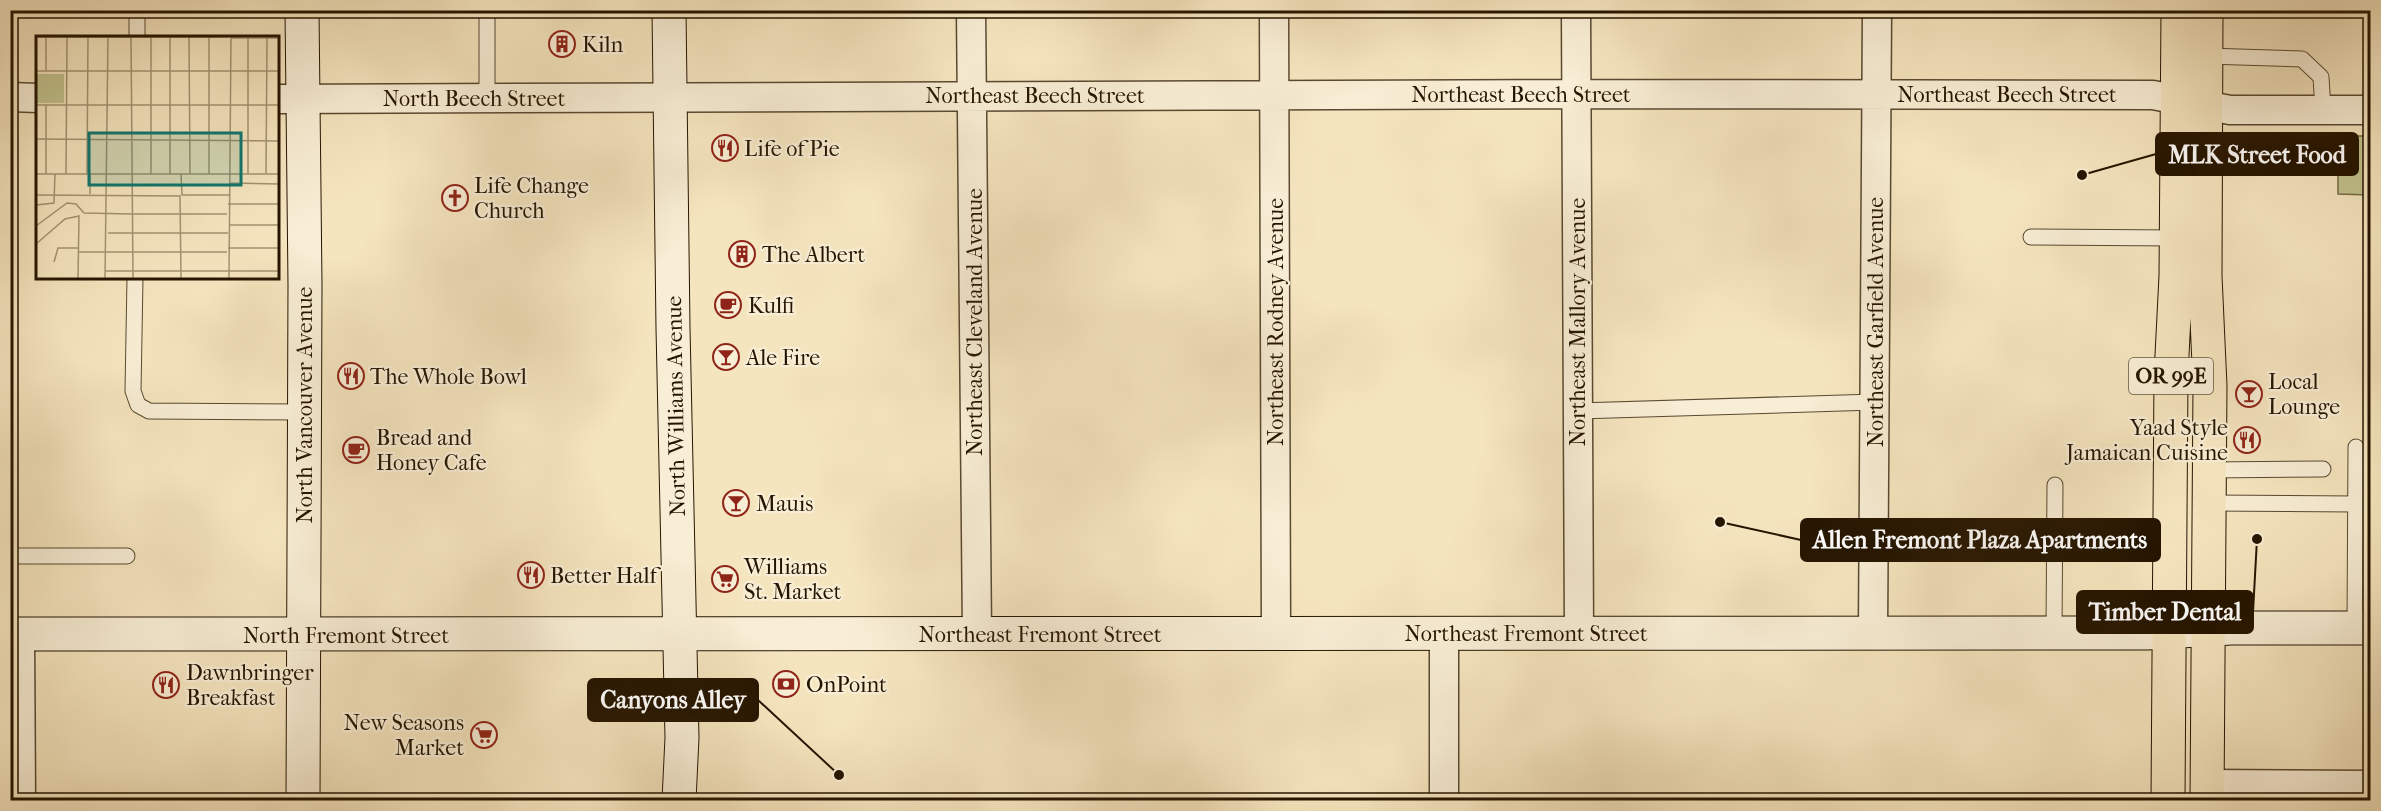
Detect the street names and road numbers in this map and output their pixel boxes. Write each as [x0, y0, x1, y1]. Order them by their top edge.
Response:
street label: Northeast Beech Street [1411, 82, 1631, 108]
street label: Northeast Beech Street [1897, 82, 2117, 108]
street label: Northeast Beech Street [925, 83, 1145, 109]
street label: North Beech Street [383, 86, 565, 112]
street label: Northeast Cleveland Avenue [962, 188, 988, 456]
street label: Northeast Garfield Avenue [1863, 197, 1889, 447]
street label: Northeast Rodney Avenue [1263, 198, 1289, 446]
street label: Northeast Mallory Avenue [1565, 198, 1591, 446]
street label: North Vancouver Avenue [292, 286, 318, 523]
street label: North Williams Avenue [661, 295, 691, 517]
road number: OR 99E [2129, 358, 2213, 394]
street label: Northeast Fremont Street [1405, 621, 1648, 647]
street label: Northeast Fremont Street [919, 622, 1162, 648]
street label: North Fremont Street [243, 623, 449, 649]

